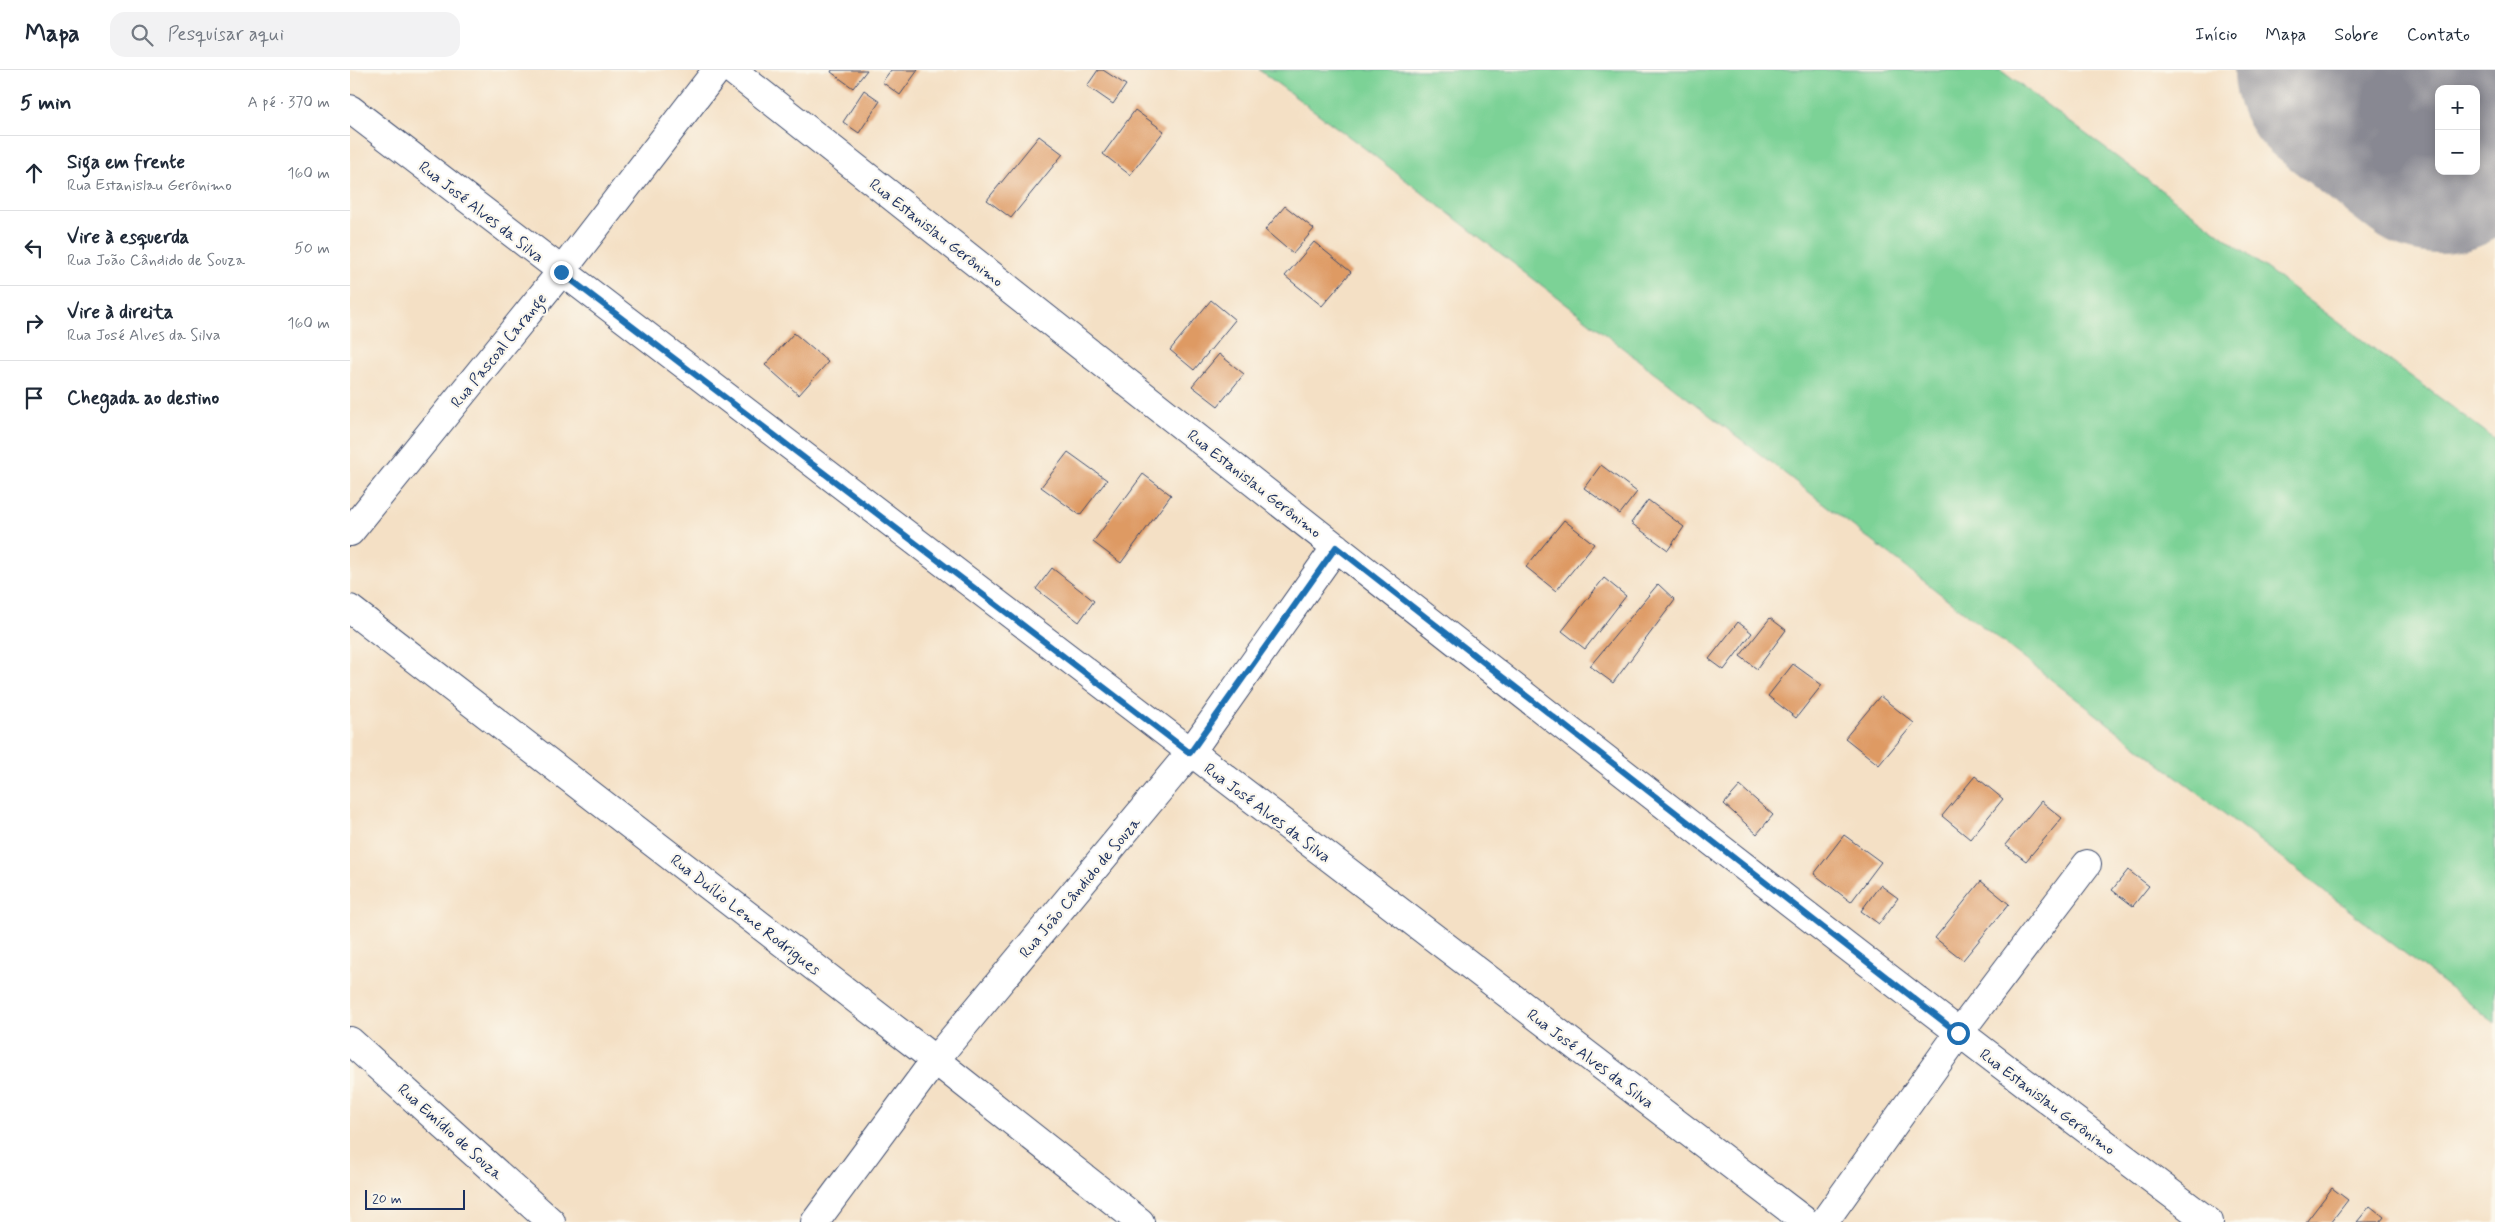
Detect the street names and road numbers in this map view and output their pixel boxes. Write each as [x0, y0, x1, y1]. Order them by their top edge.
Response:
street label: Rua José Alves da Silva [414, 157, 548, 268]
street label: Rua Estanislau Gerônimo [865, 174, 1007, 292]
street label: Rua Pascoal Carange [446, 289, 553, 413]
street label: Rua Estanislau Gerônimo [1183, 425, 1325, 543]
street label: Rua José Alves da Silva [1199, 759, 1335, 868]
street label: Rua João Cândido de Souza [1015, 813, 1146, 963]
street label: Rua Duílio Leme Rodrigues [665, 850, 824, 981]
street label: Rua José Alves da Silva [1522, 1005, 1658, 1114]
street label: Rua Estanislau Gerônimo [1975, 1044, 2119, 1160]
street label: Rua Emídio de Souza [393, 1079, 507, 1185]

